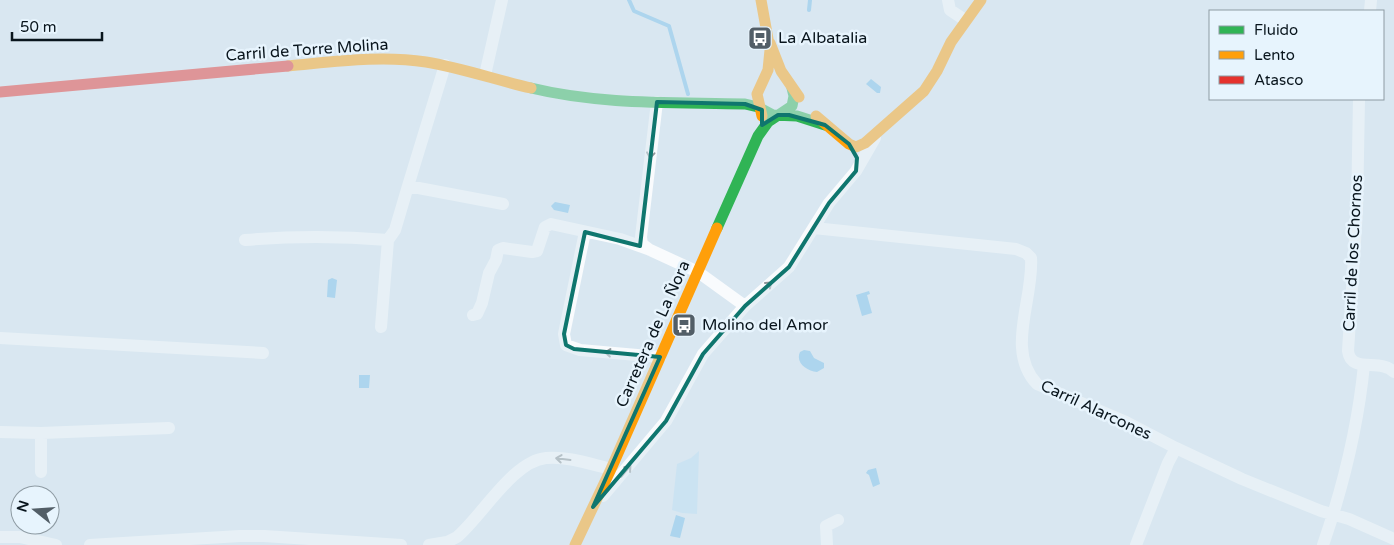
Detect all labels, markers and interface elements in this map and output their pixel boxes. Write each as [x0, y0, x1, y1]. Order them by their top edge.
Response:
scale bar [12, 10, 102, 42]
legend [1209, 10, 1384, 100]
text: 50 m [20, 18, 57, 36]
text: Fluido [1254, 21, 1298, 39]
bus stop icon: La Albatalia [747, 25, 773, 51]
place label: La Albatalia [778, 28, 867, 48]
street label: Carril de Torre Molina [225, 34, 389, 66]
text: Lento [1254, 46, 1295, 64]
text: Atasco [1254, 71, 1303, 89]
one-way arrow [646, 143, 656, 159]
street label: Carril de los Chornos [1339, 174, 1367, 332]
street label: Carretera de La Ñora [612, 257, 694, 411]
one-way arrow [759, 281, 772, 293]
bus stop icon: Molino del Amor [671, 312, 697, 338]
place label: Molino del Amor [702, 315, 829, 335]
one-way arrow [604, 348, 620, 357]
street label: Carril Alarcones [1037, 376, 1155, 444]
one-way arrow [556, 454, 572, 464]
one-way arrow [620, 464, 631, 477]
north arrow [10, 485, 60, 535]
text: N [13, 498, 33, 514]

